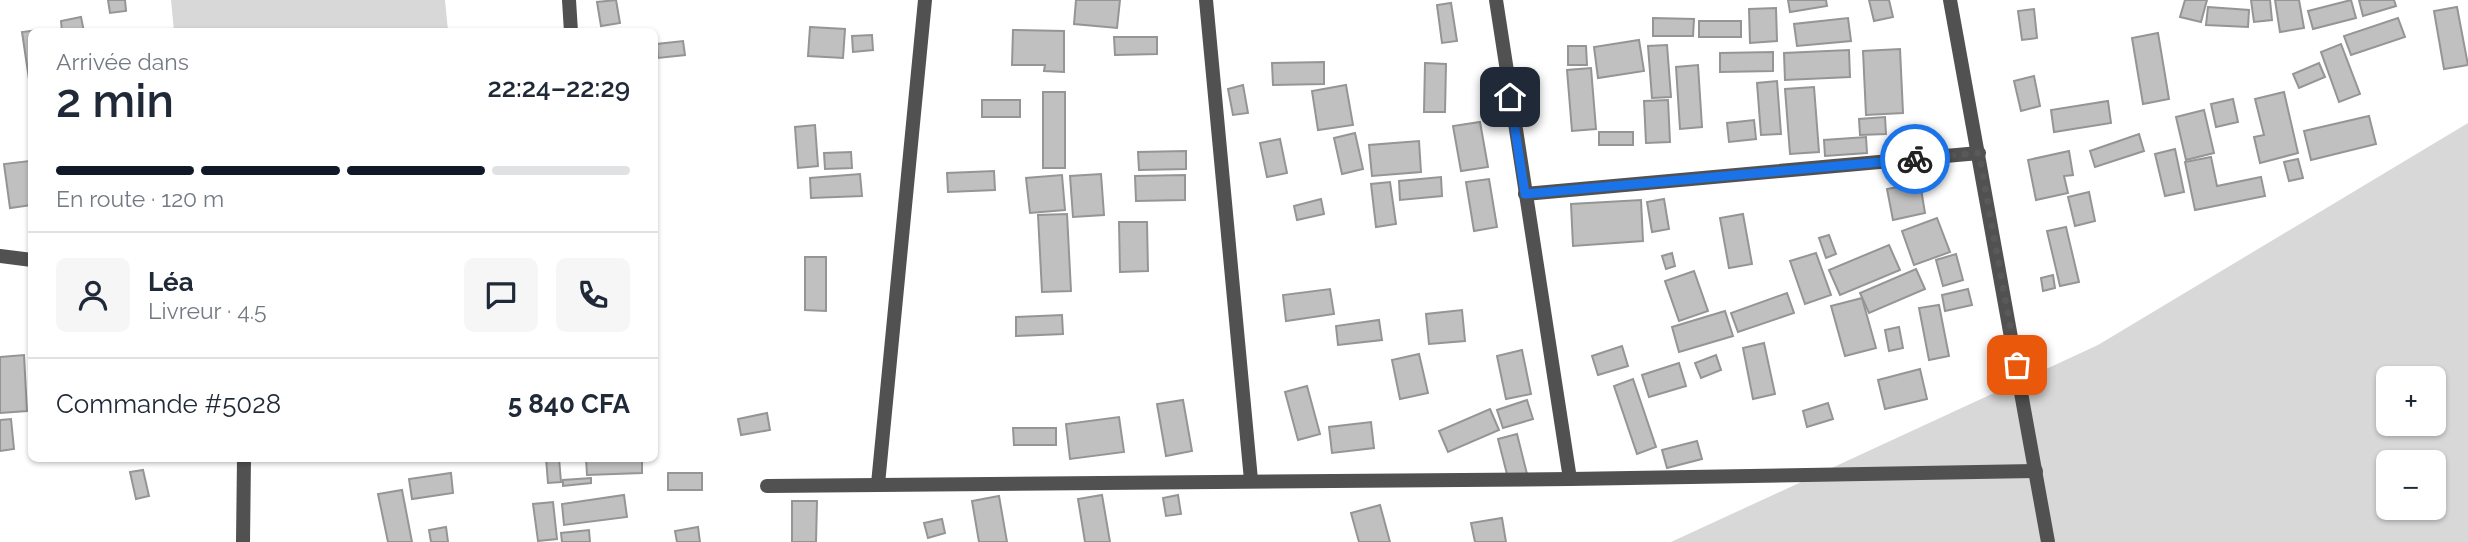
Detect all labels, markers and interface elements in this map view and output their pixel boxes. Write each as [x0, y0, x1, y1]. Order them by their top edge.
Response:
text: Arrivée dans [56, 48, 189, 75]
pin [1480, 67, 1540, 127]
text: 22:24–22:29 [487, 73, 630, 103]
text: 2 min [56, 74, 174, 128]
icon: home [1491, 78, 1529, 116]
courier [1880, 124, 1950, 194]
icon: bike [1896, 140, 1934, 178]
text: En route · 120 m [56, 185, 224, 212]
button: person [56, 258, 130, 332]
button: chat [464, 258, 538, 332]
button: phone [556, 258, 630, 332]
text: Léa [148, 267, 194, 297]
text: Livreur · 4.5 [148, 297, 267, 324]
pin [1987, 335, 2047, 395]
icon: bag [1998, 346, 2036, 384]
map controls [2376, 366, 2446, 520]
button: + [2376, 366, 2446, 436]
text: Commande #5028 [56, 389, 281, 419]
text: 5 840 CFA [508, 389, 630, 419]
button: − [2376, 450, 2446, 520]

